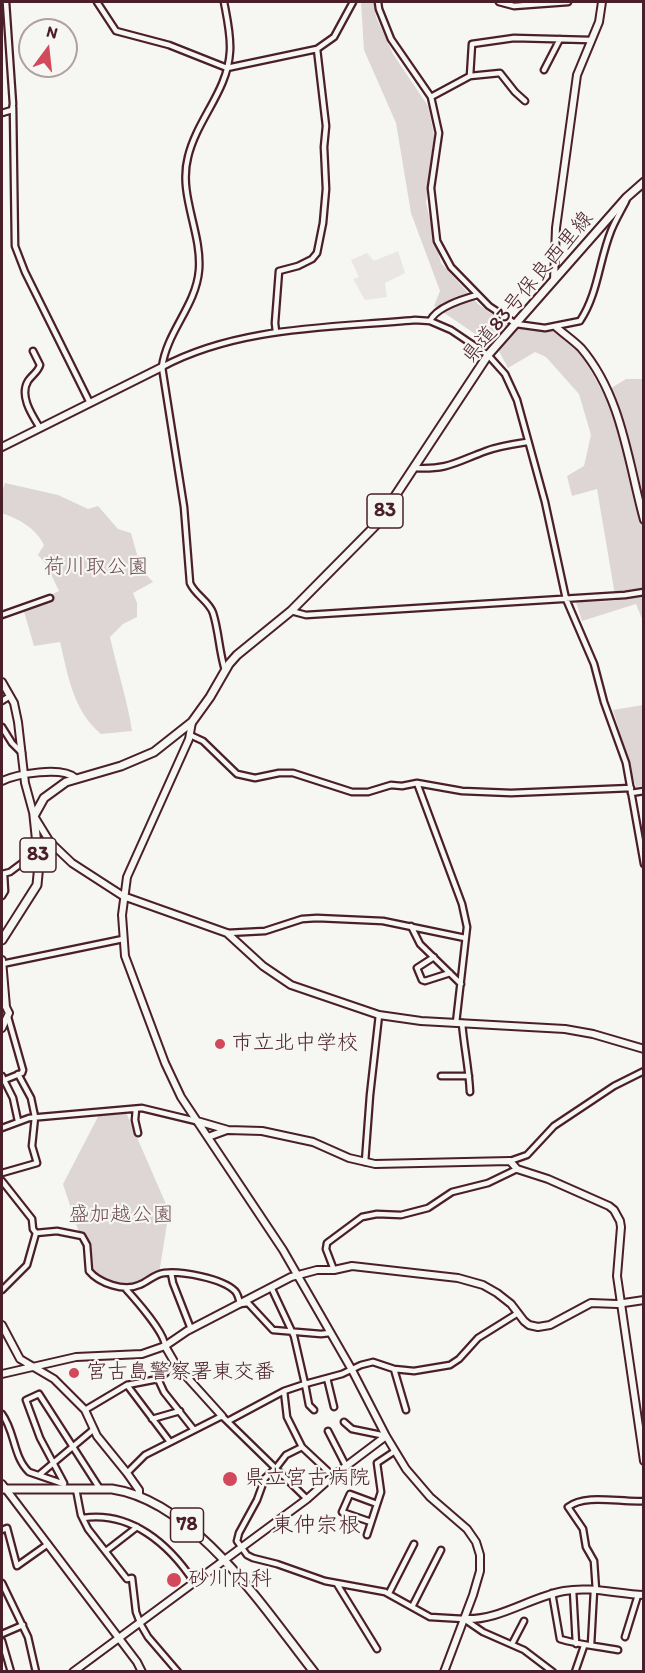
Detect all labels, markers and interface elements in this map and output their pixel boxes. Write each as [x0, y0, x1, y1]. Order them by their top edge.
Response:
north arrow [18, 18, 78, 78]
text: N [45, 21, 60, 43]
street label: 県道83号保良西里線 [457, 207, 599, 369]
road number: 83 [367, 494, 403, 528]
park label: 荷川取公園 [44, 555, 148, 581]
road number: 83 [20, 838, 56, 872]
place label: 市立北中学校 [232, 1031, 358, 1057]
marker: 市立北中学校 [213, 1037, 227, 1051]
park label: 盛加越公園 [69, 1203, 173, 1229]
place label: 宮古島警察署東交番 [86, 1360, 275, 1386]
marker: 宮古島警察署東交番 [67, 1366, 81, 1380]
place label: 県立宮古病院 [244, 1466, 370, 1492]
marker: 県立宮古病院 [221, 1470, 239, 1488]
road number: 78 [170, 1508, 204, 1542]
district label: 東仲宗根 [272, 1513, 360, 1539]
place label: 砂川内科 [188, 1567, 272, 1593]
marker: 砂川内科 [165, 1571, 183, 1589]

